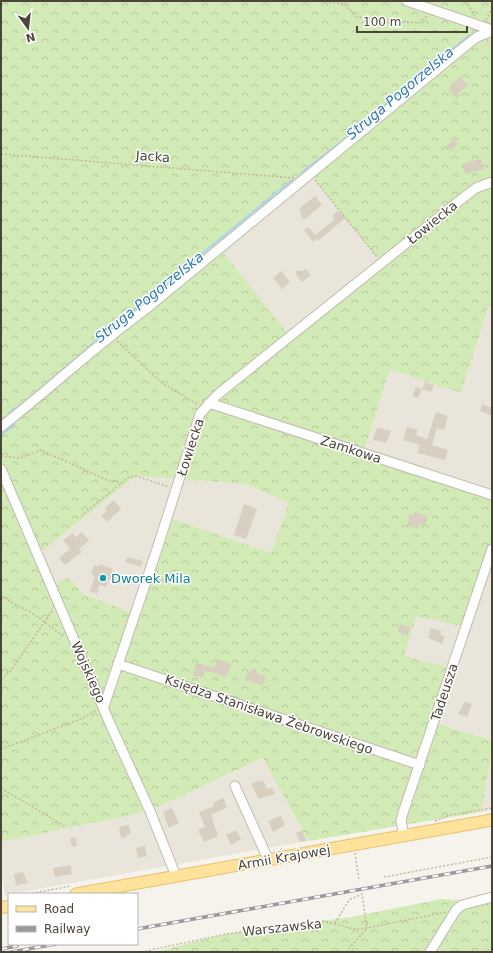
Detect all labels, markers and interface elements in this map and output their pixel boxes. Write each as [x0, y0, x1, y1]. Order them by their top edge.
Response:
north arrow [8, 8, 48, 48]
scale bar [357, 8, 467, 34]
text: 100 m [363, 15, 401, 29]
text: N [24, 30, 37, 45]
water label: Struga Pogorzelska [343, 43, 457, 143]
street label: Jacka [134, 148, 171, 165]
street label: Łowiecka [404, 198, 460, 248]
water label: Struga Pogorzelska [92, 248, 206, 346]
street label: Łowiecka [174, 416, 207, 479]
street label: Zamkowa [318, 433, 383, 466]
place label: Dworek Mila [111, 571, 191, 586]
marker: Dworek Mila [98, 573, 108, 583]
street label: Wojskiego [68, 639, 109, 705]
street label: Tadeusza [428, 661, 461, 724]
street label: Księdza Stanisława Żebrowskiego [163, 672, 375, 757]
street label: Armii Krajowej [237, 842, 332, 873]
legend [8, 893, 138, 945]
text: Road [44, 902, 74, 916]
street label: Warszawska [242, 916, 322, 939]
text: Railway [44, 922, 90, 936]

